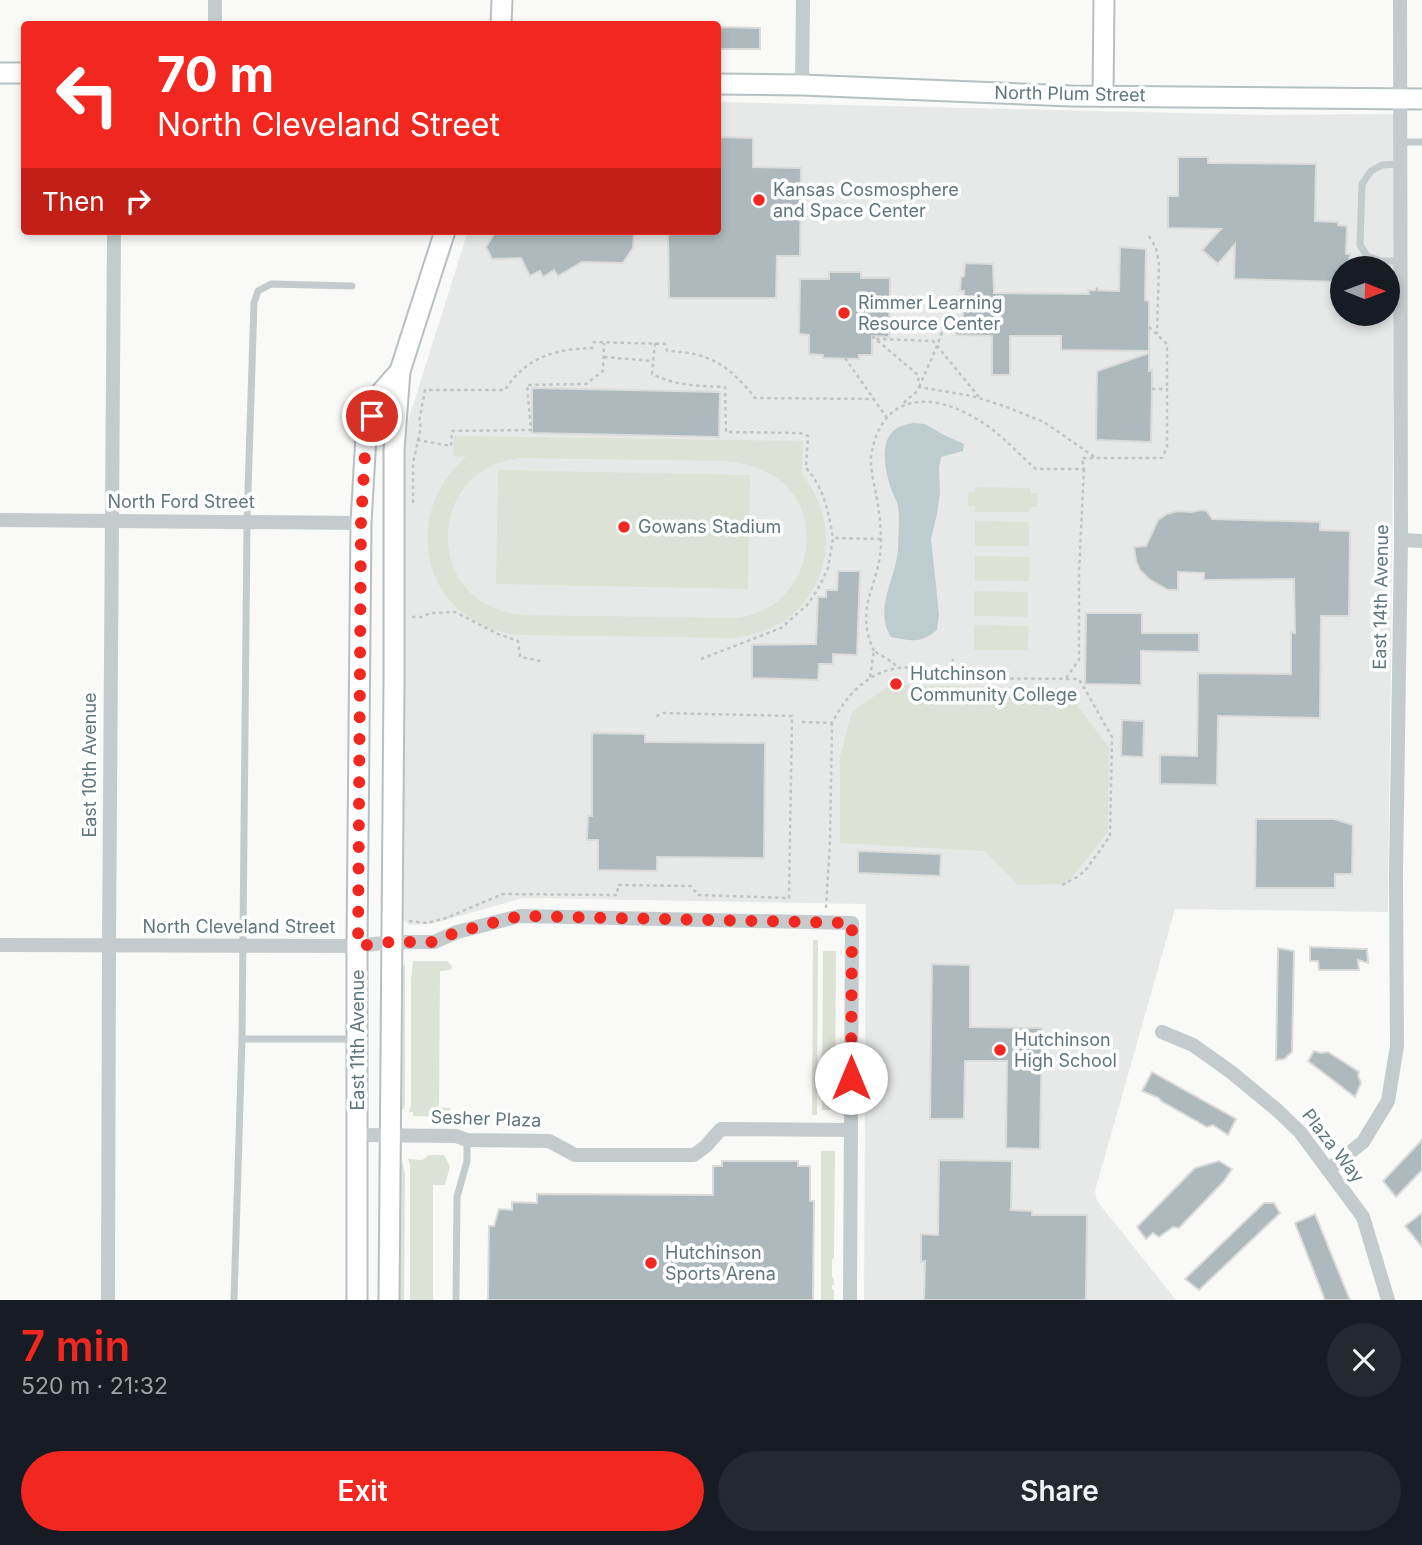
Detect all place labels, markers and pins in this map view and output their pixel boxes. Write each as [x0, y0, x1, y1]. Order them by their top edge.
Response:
place label: Kansas Cosmosphere and Space Center [773, 179, 959, 221]
marker: Kansas Cosmosphere and Space Center [751, 192, 767, 208]
place label: Rimmer Learning Resource Center [858, 292, 1003, 334]
marker: Rimmer Learning Resource Center [836, 305, 852, 321]
pin [342, 386, 402, 446]
place label: Gowans Stadium [638, 516, 781, 537]
marker: Gowans Stadium [616, 519, 632, 535]
place label: Hutchinson Community College [910, 663, 1077, 705]
marker: Hutchinson Community College [888, 676, 904, 692]
place label: Hutchinson High School [1014, 1029, 1117, 1071]
marker: Hutchinson High School [992, 1042, 1008, 1058]
place label: Hutchinson Sports Arena [665, 1242, 776, 1284]
marker: Hutchinson Sports Arena [643, 1255, 659, 1271]

